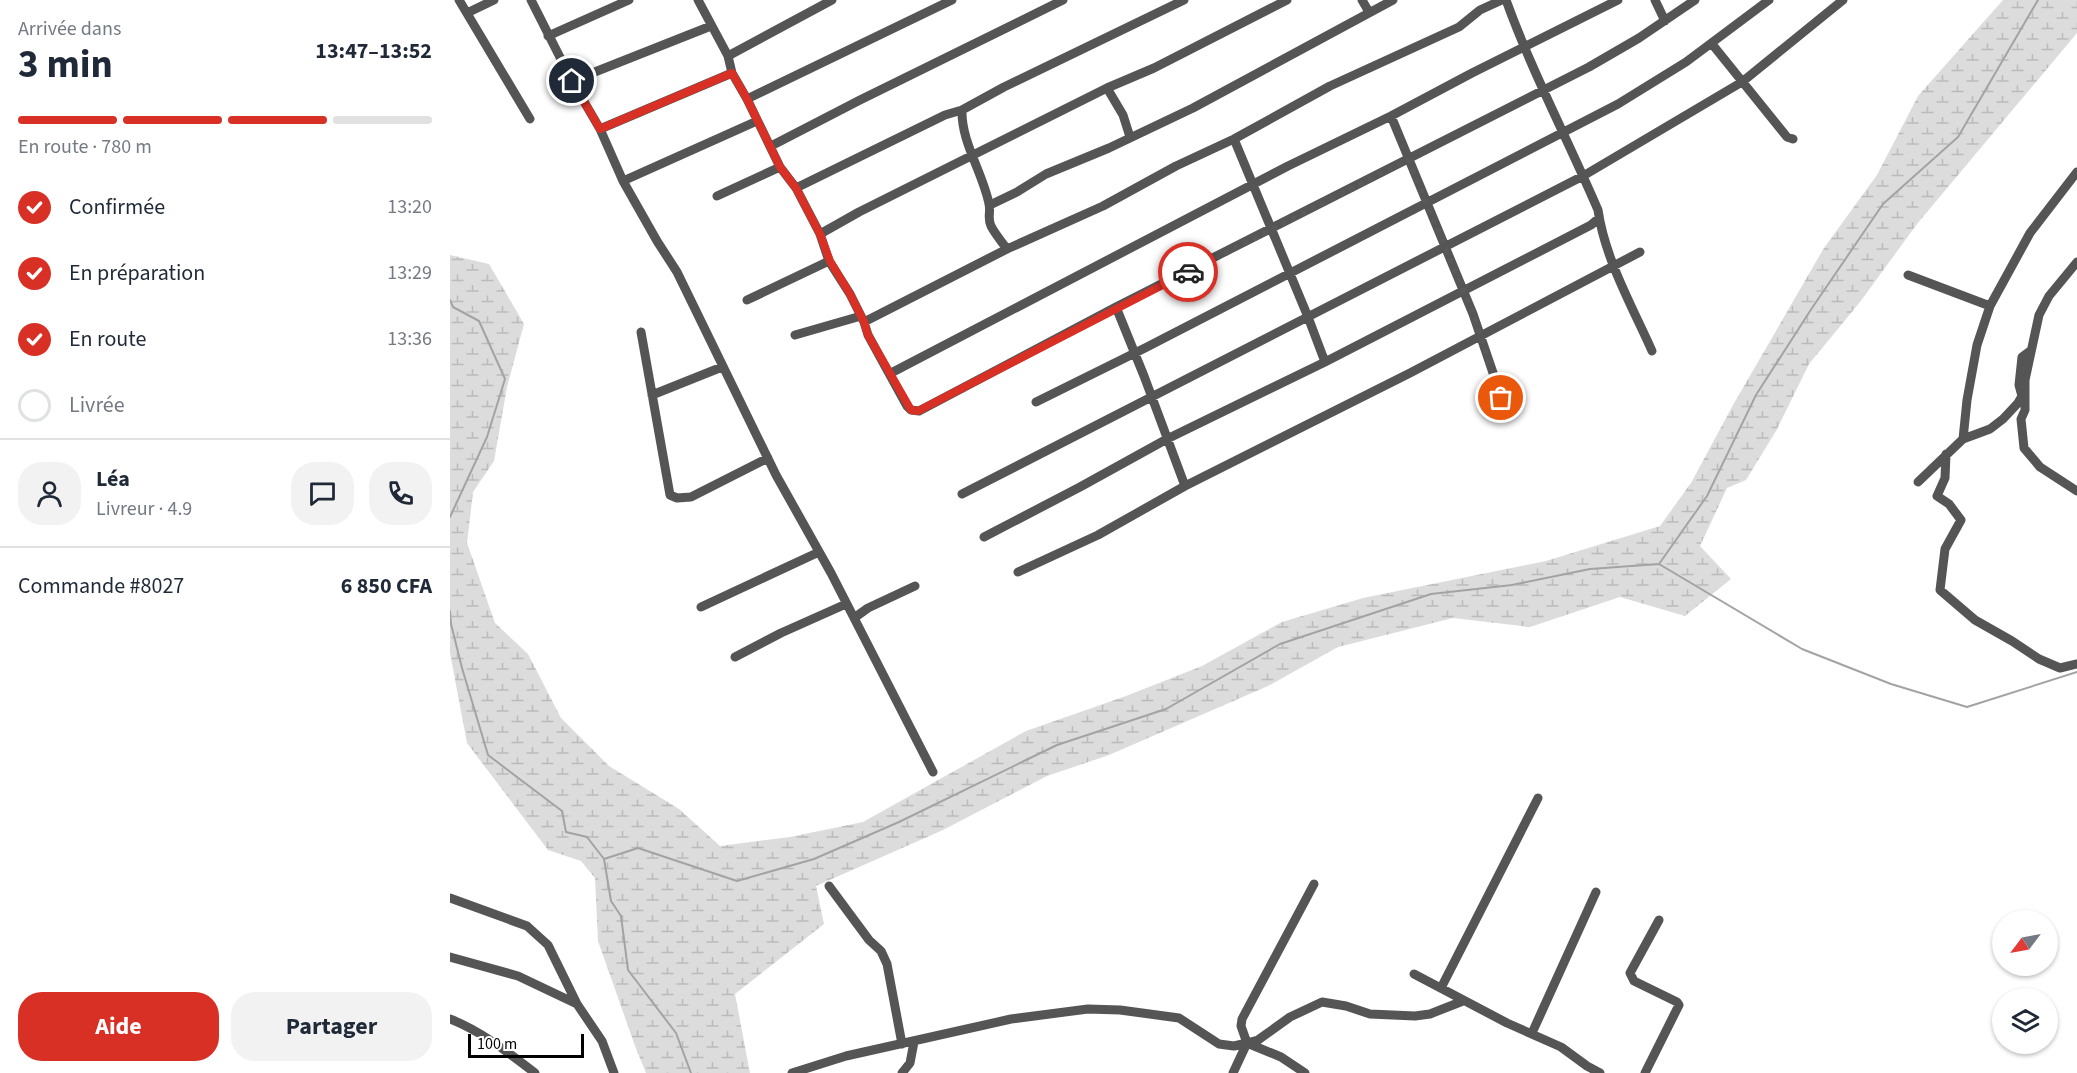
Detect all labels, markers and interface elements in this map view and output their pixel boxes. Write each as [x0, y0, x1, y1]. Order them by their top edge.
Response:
text: Arrivée dans [18, 15, 121, 43]
text: 13:47–13:52 [315, 35, 432, 67]
text: 3 min [18, 37, 113, 93]
pin [546, 55, 597, 106]
icon: home [555, 64, 588, 97]
text: En route · 780 m [18, 133, 152, 161]
icon: check [18, 191, 51, 224]
text: Confirmée [69, 191, 165, 223]
text: 13:20 [387, 193, 432, 221]
courier [1158, 242, 1218, 302]
icon: car [1172, 256, 1205, 289]
icon: check [18, 257, 51, 290]
text: En préparation [69, 257, 205, 289]
text: 13:29 [387, 259, 432, 287]
icon: check [18, 323, 51, 356]
text: En route [69, 323, 146, 355]
text: 13:36 [387, 325, 432, 353]
pin [1475, 372, 1526, 423]
icon: bag [1484, 381, 1517, 414]
text: Livrée [69, 389, 125, 421]
button: person [18, 462, 81, 525]
button: chat [291, 462, 354, 525]
button: phone [369, 462, 432, 525]
text: Léa [96, 463, 130, 495]
text: Livreur · 4.9 [96, 495, 192, 523]
text: Commande #8027 [18, 570, 184, 602]
text: 6 850 CFA [341, 570, 432, 602]
north arrow [1992, 910, 2058, 976]
map controls [1992, 910, 2058, 1054]
button: layers [1992, 988, 2058, 1054]
button: Aide [18, 992, 219, 1061]
button: Partager [231, 992, 432, 1061]
scale bar [468, 1031, 584, 1058]
text: 100 m [477, 1033, 517, 1055]

